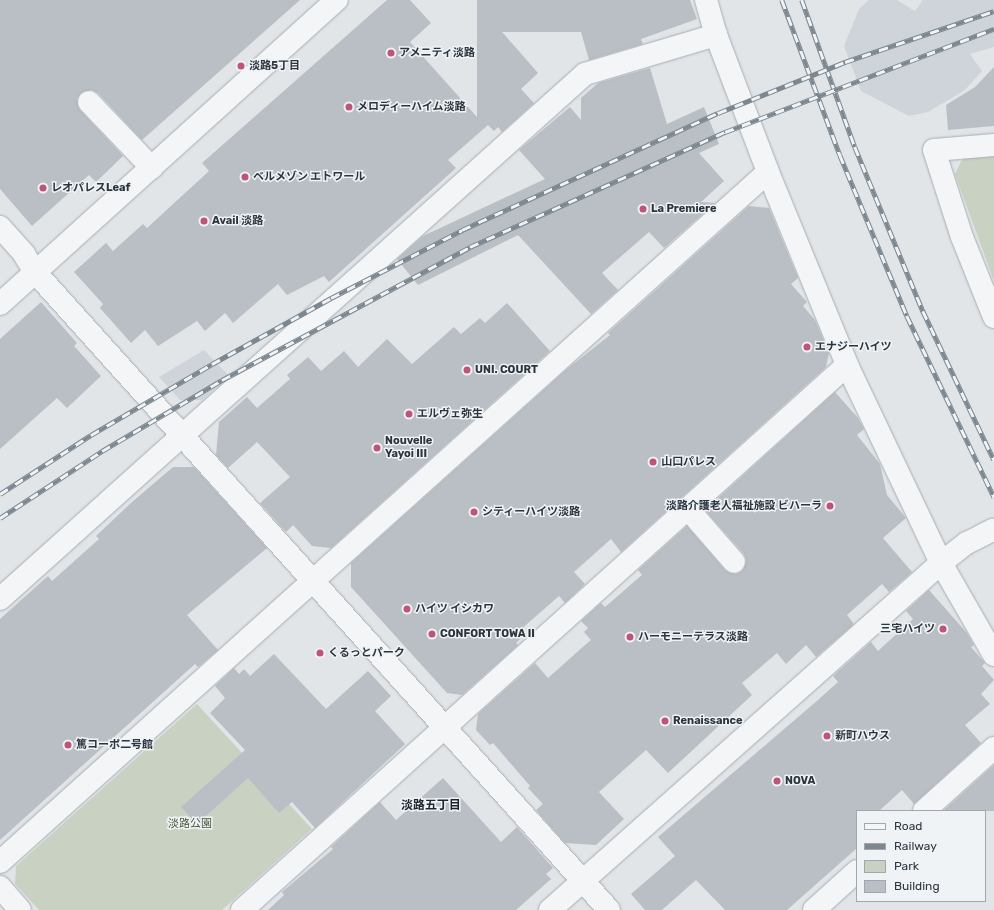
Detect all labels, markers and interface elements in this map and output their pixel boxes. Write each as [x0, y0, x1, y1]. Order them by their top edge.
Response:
place label: アメニティ淡路 [399, 46, 476, 60]
marker: アメニティ淡路 [386, 48, 396, 58]
place label: 淡路5丁目 [249, 59, 300, 73]
marker: 淡路5丁目 [236, 61, 246, 71]
place label: メロディーハイム淡路 [357, 100, 467, 114]
marker: メロディーハイム淡路 [344, 102, 354, 112]
place label: ベルメゾン エトワール [253, 170, 365, 184]
marker: ベルメゾン エトワール [240, 172, 250, 182]
place label: レオパレスLeaf [51, 181, 130, 195]
marker: レオパレスLeaf [38, 183, 48, 193]
place label: La Premiere [651, 202, 717, 216]
marker: La Premiere [638, 204, 648, 214]
place label: Avail 淡路 [212, 214, 263, 228]
marker: Avail 淡路 [199, 216, 209, 226]
place label: エナジーハイツ [815, 340, 892, 354]
marker: エナジーハイツ [802, 342, 812, 352]
place label: UNI. COURT [475, 363, 538, 377]
marker: UNI. COURT [462, 365, 472, 375]
place label: エルヴェ弥生 [417, 407, 483, 421]
marker: エルヴェ弥生 [404, 409, 414, 419]
place label: Nouvelle Yayoi III [385, 435, 432, 461]
marker: Nouvelle Yayoi III [372, 443, 382, 453]
place label: 山口パレス [661, 455, 716, 469]
marker: 山口パレス [648, 457, 658, 467]
place label: 淡路介護老人福祉施設 ビハーラ [666, 499, 822, 513]
marker: 淡路介護老人福祉施設 ビハーラ [825, 501, 835, 511]
place label: シティーハイツ淡路 [482, 505, 581, 519]
marker: シティーハイツ淡路 [469, 507, 479, 517]
place label: ハイツ イシカワ [415, 602, 494, 616]
marker: ハイツ イシカワ [402, 604, 412, 614]
place label: 三宅ハイツ [880, 622, 935, 636]
marker: 三宅ハイツ [938, 624, 948, 634]
place label: CONFORT TOWA II [440, 627, 536, 641]
marker: CONFORT TOWA II [427, 629, 437, 639]
place label: ハーモニーテラス淡路 [638, 630, 748, 644]
marker: ハーモニーテラス淡路 [625, 632, 635, 642]
place label: くるっとパーク [328, 646, 405, 660]
marker: くるっとパーク [315, 648, 325, 658]
place label: Renaissance [673, 714, 743, 728]
marker: Renaissance [660, 716, 670, 726]
place label: 新町ハウス [835, 729, 890, 743]
marker: 新町ハウス [822, 731, 832, 741]
place label: 篤コーポ二号館 [76, 738, 153, 752]
marker: 篤コーポ二号館 [63, 740, 73, 750]
place label: NOVA [785, 774, 815, 788]
marker: NOVA [772, 776, 782, 786]
district label: 淡路五丁目 [401, 799, 461, 813]
legend [856, 810, 986, 902]
park label: 淡路公園 [168, 817, 212, 831]
text: Road [894, 819, 922, 833]
text: Railway [894, 839, 937, 853]
text: Park [894, 859, 919, 873]
text: Building [894, 879, 940, 893]

